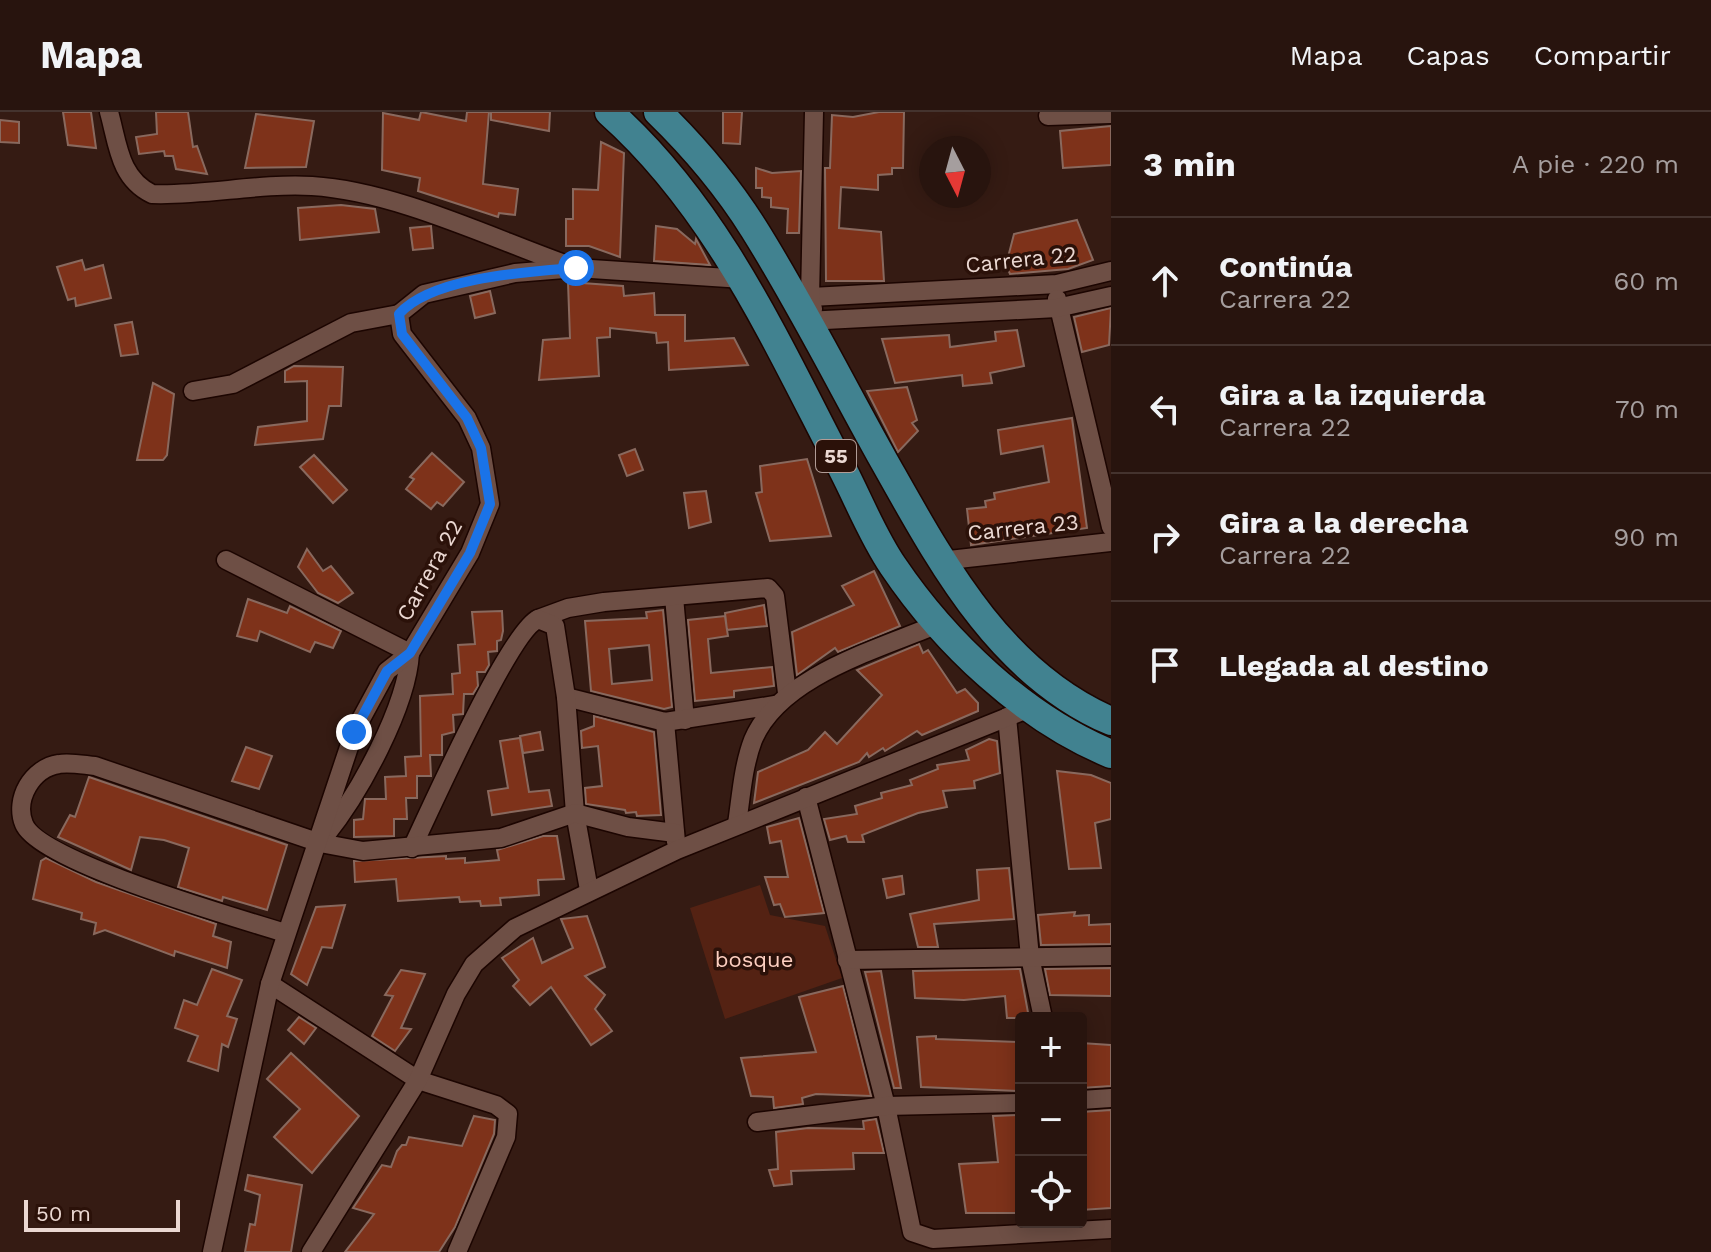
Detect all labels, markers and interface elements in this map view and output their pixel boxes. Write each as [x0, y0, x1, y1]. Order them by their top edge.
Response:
text: Mapa [40, 33, 142, 77]
text: Mapa [1289, 39, 1362, 72]
text: Capas [1406, 39, 1490, 72]
text: Compartir [1534, 39, 1671, 72]
north arrow [919, 136, 991, 208]
text: 3 min [1143, 144, 1236, 184]
text: A pie · 220 m [1512, 149, 1679, 179]
street label: Carrera 22 [964, 241, 1078, 278]
text: Continúa [1219, 249, 1352, 284]
route start [558, 250, 594, 286]
icon: ahead [1143, 259, 1187, 303]
text: 60 m [1613, 266, 1679, 296]
text: Carrera 22 [1219, 284, 1351, 314]
text: Gira a la izquierda [1219, 377, 1486, 412]
icon: left [1143, 387, 1187, 431]
text: 70 m [1615, 394, 1679, 424]
text: Carrera 22 [1219, 412, 1351, 442]
road number: 55 [816, 440, 856, 472]
text: Gira a la derecha [1219, 505, 1468, 540]
street label: Carrera 23 [966, 509, 1080, 546]
street label: Carrera 22 [391, 515, 467, 625]
icon: right [1143, 515, 1187, 559]
text: 90 m [1613, 522, 1679, 552]
text: Carrera 22 [1219, 540, 1351, 570]
icon: arrive [1143, 643, 1187, 687]
text: Llegada al destino [1219, 648, 1489, 683]
route end [336, 714, 372, 750]
park label: bosque [715, 947, 793, 972]
map controls [1015, 1012, 1087, 1228]
button: + [1015, 1012, 1087, 1084]
button: − [1015, 1084, 1087, 1156]
button: locate [1015, 1156, 1087, 1228]
scale bar [24, 1196, 180, 1232]
text: 50 m [36, 1201, 91, 1226]

